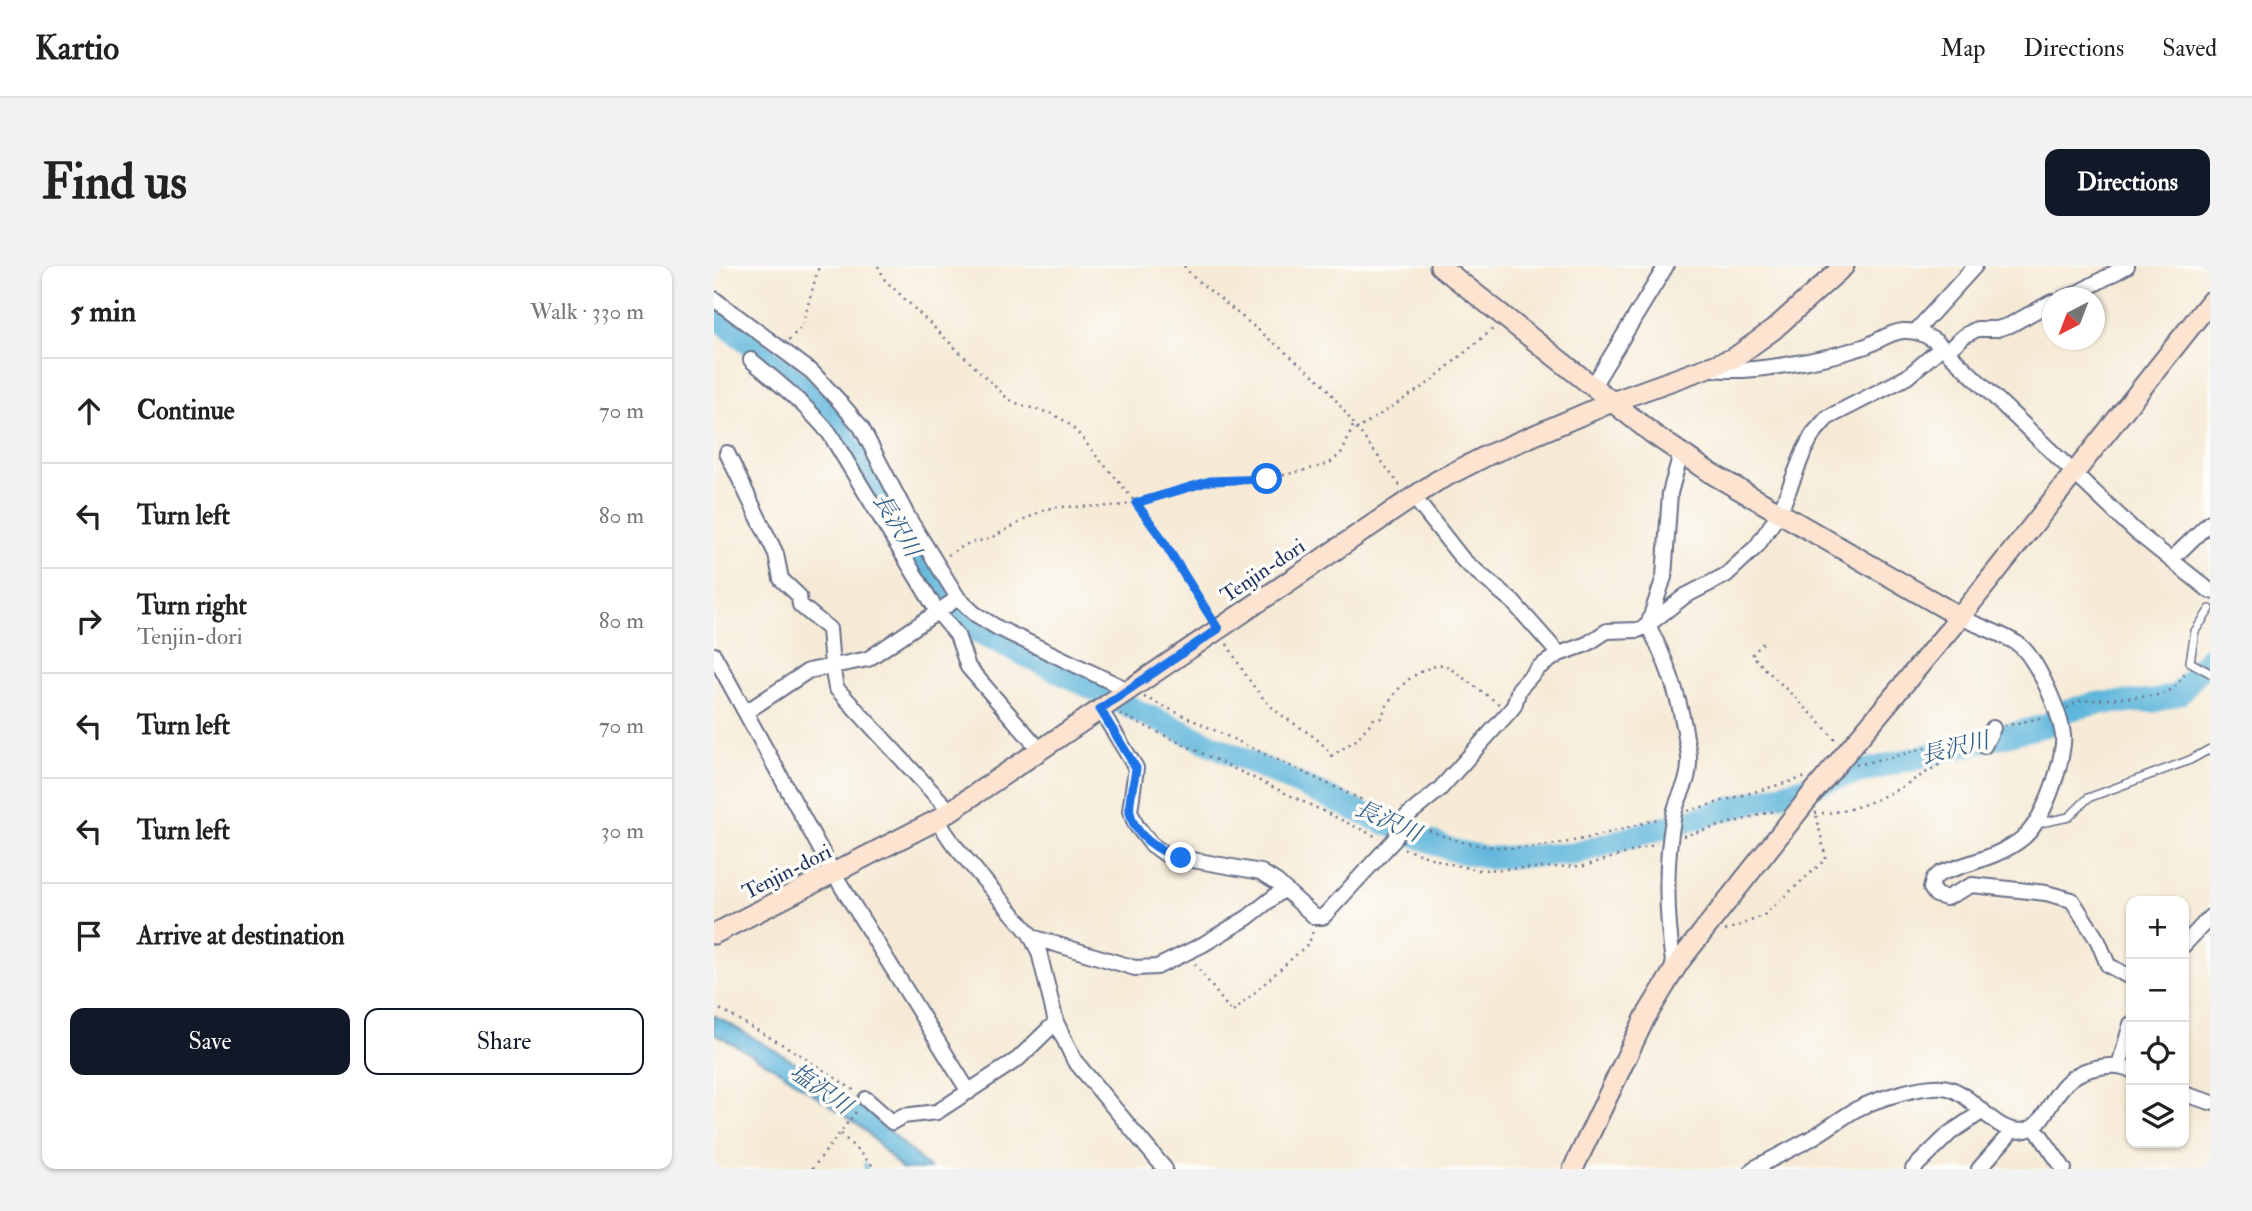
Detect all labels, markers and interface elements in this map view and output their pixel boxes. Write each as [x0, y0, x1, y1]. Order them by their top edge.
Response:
text: Kartio [35, 28, 119, 69]
text: Map [1940, 33, 1985, 64]
text: Directions [2023, 33, 2124, 64]
text: Saved [2162, 33, 2217, 64]
button: Directions [2045, 149, 2210, 216]
text: Find us [42, 152, 187, 213]
north arrow [2042, 287, 2105, 350]
text: 5 min [70, 293, 136, 330]
text: Walk · 330 m [530, 297, 644, 326]
icon: ahead [70, 392, 108, 430]
text: Continue [137, 395, 235, 427]
text: 70 m [599, 396, 644, 425]
route start [1251, 463, 1282, 494]
water label: 長沢川 [867, 488, 929, 565]
icon: left [70, 497, 108, 535]
text: Turn left [137, 500, 230, 532]
text: 80 m [599, 501, 644, 530]
street label: Tenjin-dori [1215, 533, 1311, 609]
text: Turn right [137, 590, 247, 622]
icon: right [70, 602, 108, 640]
text: 80 m [599, 606, 644, 635]
text: Tenjin-dori [137, 622, 243, 651]
icon: left [70, 707, 108, 745]
text: Turn left [137, 710, 230, 742]
text: 70 m [599, 711, 644, 740]
water label: 長沢川 [1918, 725, 1995, 770]
water label: 長沢川 [1351, 794, 1428, 849]
icon: left [70, 812, 108, 850]
text: Turn left [137, 815, 230, 847]
text: 30 m [601, 816, 644, 845]
street label: Tenjin-dori [738, 838, 836, 906]
route end [1165, 842, 1196, 873]
map controls [2126, 896, 2189, 1148]
button: + [2126, 896, 2189, 959]
icon: arrive [70, 917, 108, 955]
text: Arrive at destination [137, 920, 345, 952]
button: − [2126, 959, 2189, 1022]
button: Save [70, 1008, 350, 1075]
button: Share [364, 1008, 644, 1075]
button: locate [2126, 1022, 2189, 1085]
water label: 塩沢川 [784, 1057, 860, 1122]
button: layers [2126, 1085, 2189, 1148]

